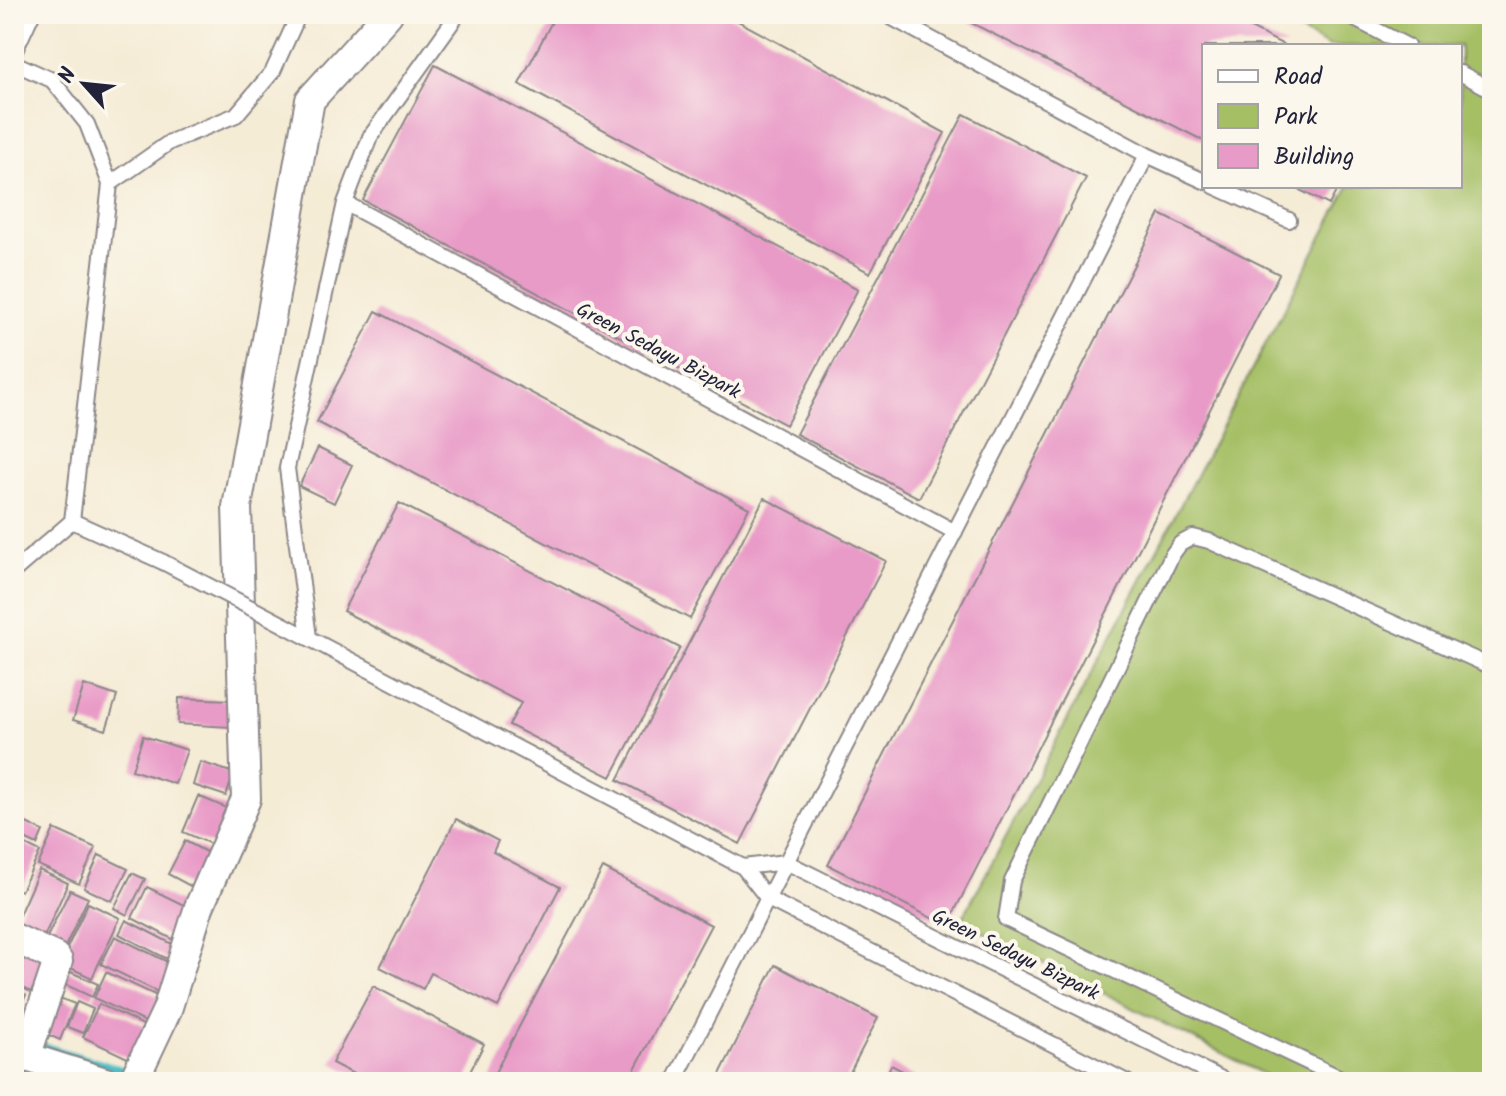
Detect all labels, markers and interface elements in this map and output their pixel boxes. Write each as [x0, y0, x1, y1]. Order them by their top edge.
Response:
north arrow [44, 44, 124, 124]
legend [1202, 44, 1462, 188]
text: Road [1274, 58, 1323, 97]
text: N [50, 62, 87, 90]
text: Park [1274, 98, 1318, 137]
text: Building [1274, 138, 1354, 177]
street label: Green Sedayu Bizpark [570, 295, 747, 409]
street label: Green Sedayu Bizpark [926, 901, 1105, 1011]

